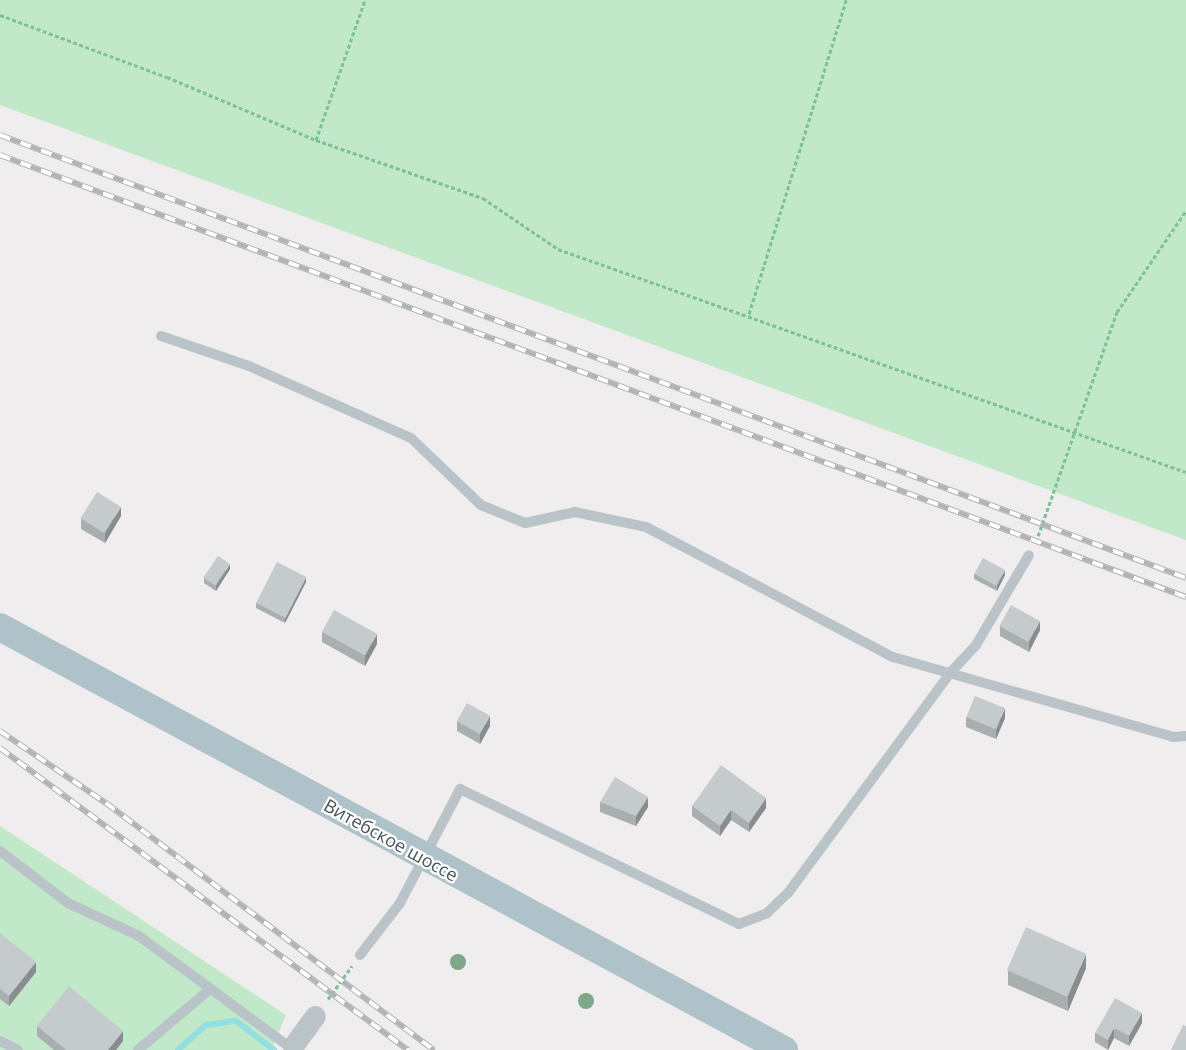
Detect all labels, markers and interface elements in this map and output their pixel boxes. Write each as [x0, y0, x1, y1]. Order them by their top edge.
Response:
street label: Витебское шоссе [320, 794, 462, 886]

